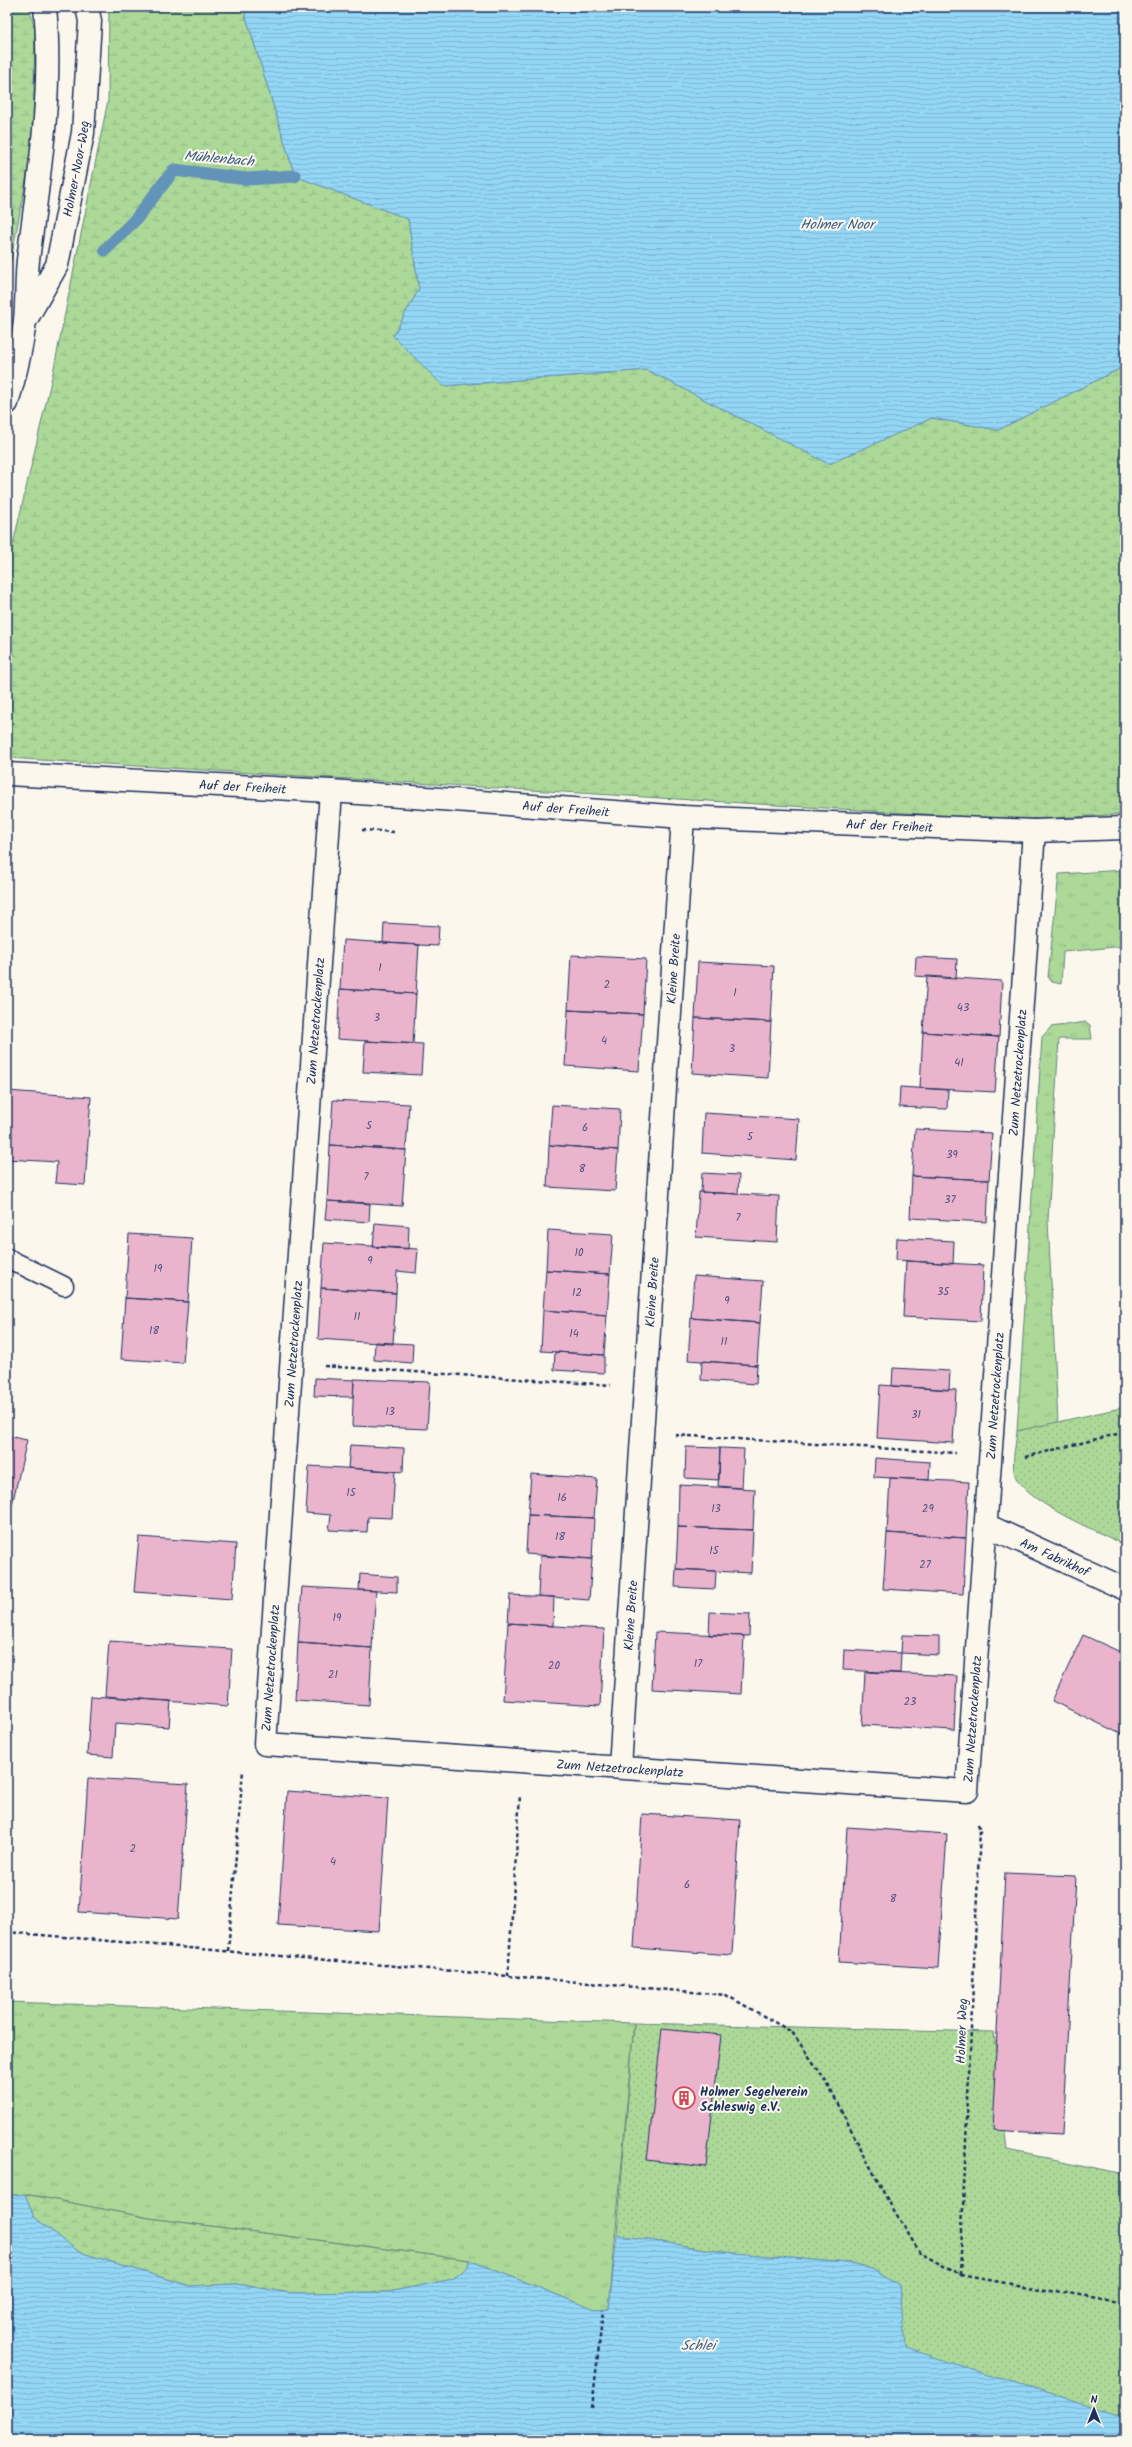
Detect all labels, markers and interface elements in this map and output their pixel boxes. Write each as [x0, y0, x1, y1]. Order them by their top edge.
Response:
street label: Holmer-Noor-Weg [58, 120, 96, 219]
water label: Mühlenbach [183, 145, 256, 173]
water label: Holmer Noor [800, 214, 877, 236]
street label: Auf der Freiheit [198, 775, 288, 801]
street label: Auf der Freiheit [522, 796, 611, 824]
street label: Auf der Freiheit [845, 815, 934, 839]
street label: Kleine Breite [662, 933, 687, 1005]
street label: Zum Netzetrockenplatz [302, 957, 331, 1085]
house number: 1 [378, 959, 382, 977]
house number: 2 [604, 976, 610, 994]
house number: 1 [733, 984, 737, 1002]
house number: 43 [957, 999, 969, 1017]
street label: Zum Netzetrockenplatz [1004, 1008, 1034, 1137]
house number: 3 [374, 1009, 380, 1027]
house number: 4 [601, 1032, 607, 1050]
house number: 3 [729, 1040, 735, 1058]
house number: 41 [954, 1054, 964, 1072]
house number: 5 [366, 1117, 373, 1135]
house number: 6 [582, 1119, 588, 1137]
house number: 5 [747, 1128, 754, 1146]
house number: 39 [946, 1146, 958, 1164]
house number: 8 [579, 1160, 586, 1178]
house number: 7 [363, 1168, 369, 1186]
house number: 37 [944, 1191, 957, 1209]
house number: 7 [735, 1209, 741, 1227]
house number: 10 [575, 1244, 584, 1262]
house number: 9 [367, 1252, 373, 1270]
street label: Kleine Breite [640, 1256, 666, 1328]
house number: 19 [154, 1260, 163, 1278]
street label: Zum Netzetrockenplatz [280, 1280, 309, 1408]
house number: 35 [937, 1283, 950, 1301]
house number: 12 [572, 1284, 582, 1302]
house number: 9 [724, 1292, 730, 1310]
house number: 11 [354, 1308, 360, 1326]
house number: 18 [149, 1322, 159, 1340]
house number: 14 [569, 1325, 579, 1343]
street label: Zum Netzetrockenplatz [981, 1331, 1011, 1460]
house number: 11 [721, 1333, 727, 1351]
house number: 13 [385, 1403, 395, 1421]
house number: 31 [911, 1406, 921, 1424]
house number: 15 [346, 1484, 357, 1502]
house number: 16 [557, 1489, 567, 1507]
house number: 13 [711, 1500, 721, 1518]
house number: 29 [922, 1500, 935, 1518]
house number: 18 [555, 1528, 565, 1546]
street label: Am Fabrikhof [1016, 1533, 1094, 1584]
house number: 15 [709, 1542, 720, 1560]
house number: 27 [919, 1556, 932, 1574]
street label: Kleine Breite [619, 1580, 644, 1651]
street label: Zum Netzetrockenplatz [257, 1604, 286, 1732]
house number: 19 [333, 1609, 342, 1627]
house number: 17 [694, 1655, 703, 1673]
street label: Zum Netzetrockenplatz [959, 1655, 988, 1783]
house number: 20 [548, 1657, 560, 1675]
house number: 21 [328, 1666, 338, 1684]
house number: 23 [904, 1693, 916, 1711]
street label: Zum Netzetrockenplatz [556, 1755, 684, 1784]
house number: 2 [130, 1840, 136, 1858]
house number: 4 [330, 1853, 336, 1871]
house number: 6 [684, 1876, 690, 1894]
house number: 8 [890, 1890, 897, 1908]
street label: Holmer Weg [951, 1998, 974, 2064]
place label: Holmer Segelverein Schleswig e.V. [700, 2082, 808, 2118]
building icon: Holmer Segelverein Schleswig e.V. [671, 2085, 697, 2111]
water label: Schlei [681, 2335, 718, 2357]
north arrow [1074, 2389, 1114, 2429]
text: N [1091, 2391, 1098, 2409]

